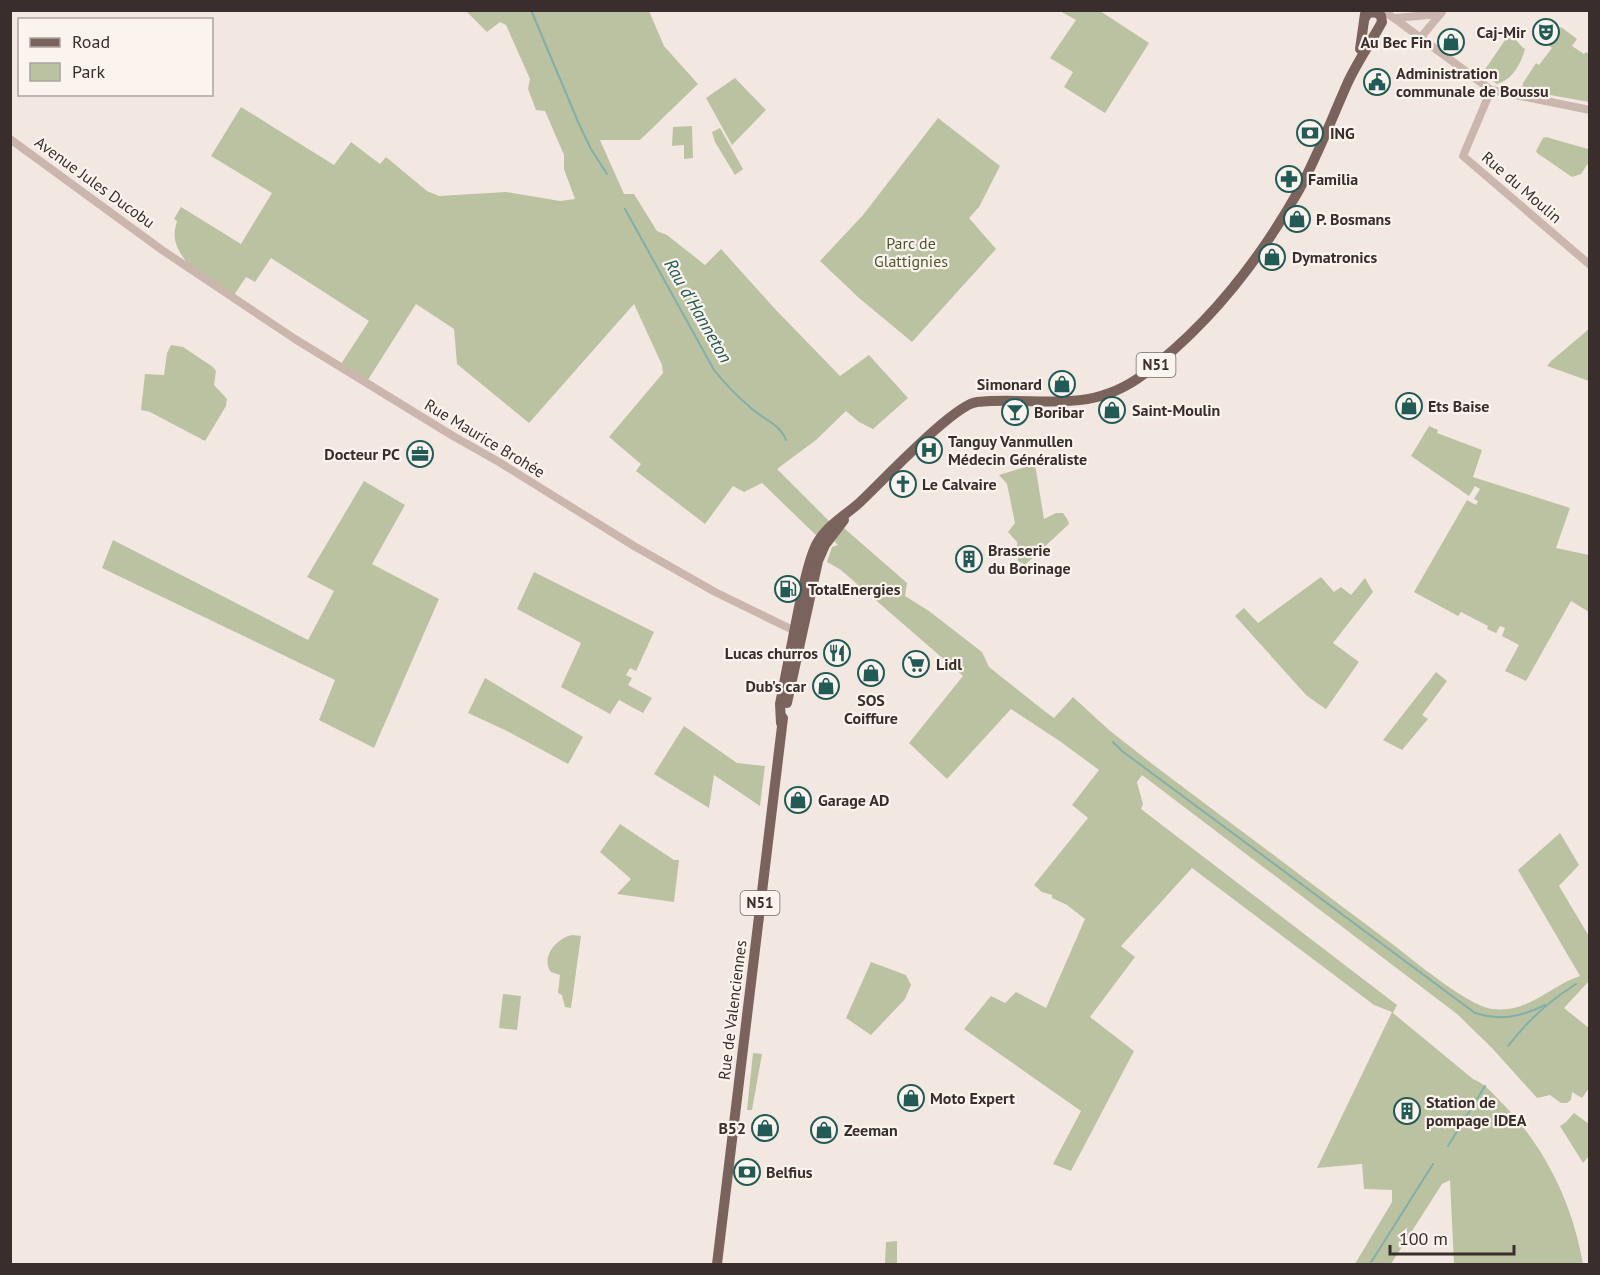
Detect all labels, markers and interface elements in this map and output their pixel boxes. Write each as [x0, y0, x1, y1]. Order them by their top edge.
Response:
theatre icon: Caj-Mir [1531, 17, 1561, 47]
legend [18, 18, 213, 96]
place label: Caj-Mir [1477, 22, 1526, 42]
shop icon: Au Bec Fin [1436, 27, 1466, 57]
text: Road [72, 30, 110, 53]
place label: Au Bec Fin [1360, 32, 1432, 52]
text: Park [72, 60, 105, 83]
place label: Administration communale de Boussu [1396, 63, 1549, 101]
public building icon: Administration communale de Boussu [1362, 67, 1392, 97]
bank icon: ING [1295, 118, 1325, 148]
place label: ING [1330, 123, 1355, 143]
street label: Avenue Jules Ducobu [31, 132, 159, 232]
street label: Rue du Moulin [1478, 147, 1566, 227]
pharmacy icon: Familia [1274, 164, 1304, 194]
place label: Familia [1308, 169, 1358, 189]
shop icon: P. Bosmans [1282, 204, 1312, 234]
place label: P. Bosmans [1316, 209, 1391, 229]
park label: Parc de Glattignies [874, 233, 948, 271]
shop icon: Dymatronics [1257, 242, 1287, 272]
place label: Dymatronics [1292, 247, 1377, 267]
water label: Rau d'Hanneton [659, 255, 738, 367]
road number: N51 [1136, 353, 1176, 377]
shop icon: Simonard [1047, 369, 1077, 399]
place label: Simonard [977, 374, 1042, 394]
shop icon: Ets Baise [1394, 391, 1424, 421]
street label: Rue Maurice Brohée [421, 394, 549, 482]
shop icon: Saint-Moulin [1097, 395, 1127, 425]
place label: Ets Baise [1428, 396, 1489, 416]
bar icon: Boribar [1000, 397, 1030, 427]
place label: Saint-Moulin [1132, 400, 1220, 420]
place label: Boribar [1034, 402, 1084, 422]
place label: Tanguy Vanmullen Médecin Généraliste [948, 431, 1087, 469]
hospital icon: Tanguy Vanmullen Médecin Généraliste [914, 435, 944, 465]
office icon: Docteur PC [405, 439, 435, 469]
place label: Docteur PC [324, 444, 400, 464]
church icon: Le Calvaire [888, 469, 918, 499]
place label: Le Calvaire [922, 474, 997, 494]
place label: Brasserie du Borinage [988, 540, 1071, 578]
building icon: Brasserie du Borinage [954, 544, 984, 574]
fuel station icon: TotalEnergies [773, 574, 803, 604]
place label: TotalEnergies [808, 579, 901, 599]
restaurant icon: Lucas churros [822, 638, 852, 668]
place label: Lucas churros [725, 643, 818, 663]
supermarket icon: Lidl [901, 649, 931, 679]
place label: Lidl [936, 654, 962, 674]
shop icon: SOS Coiffure [856, 658, 886, 688]
shop icon: Dub's car [811, 671, 841, 701]
place label: Dub's car [745, 676, 806, 696]
place label: SOS Coiffure [844, 690, 898, 728]
shop icon: Garage AD [783, 785, 813, 815]
place label: Garage AD [818, 790, 889, 810]
road number: N51 [740, 891, 780, 915]
street label: Rue de Valenciennes [714, 939, 751, 1081]
shop icon: Moto Expert [896, 1083, 926, 1113]
place label: Moto Expert [930, 1088, 1015, 1108]
place label: Station de pompage IDEA [1426, 1092, 1527, 1130]
building icon: Station de pompage IDEA [1392, 1096, 1422, 1126]
shop icon: B52 [750, 1113, 780, 1143]
shop icon: Zeeman [809, 1115, 839, 1145]
place label: B52 [718, 1118, 746, 1138]
place label: Zeeman [844, 1120, 898, 1140]
bank icon: Belfius [732, 1157, 762, 1187]
place label: Belfius [766, 1162, 813, 1182]
scale bar [1390, 1218, 1514, 1256]
text: 100 m [1399, 1227, 1448, 1250]

